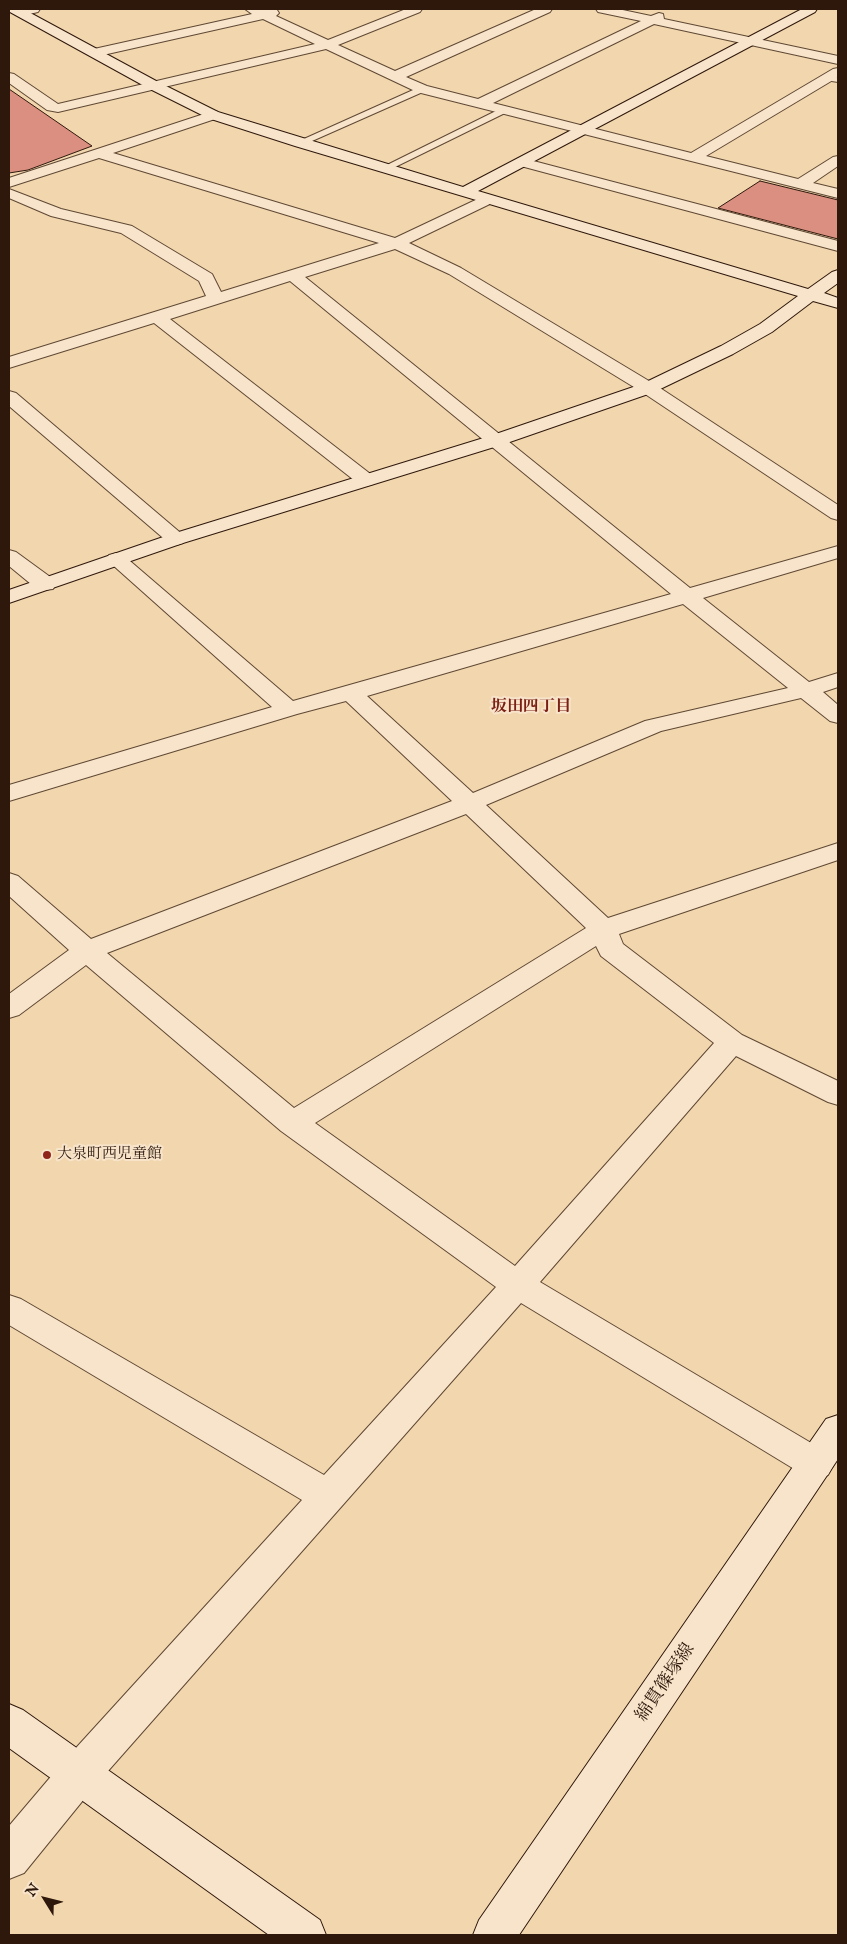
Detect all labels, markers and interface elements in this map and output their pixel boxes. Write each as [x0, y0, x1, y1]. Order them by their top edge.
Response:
district label: 坂田四丁目 [491, 698, 571, 718]
place label: 大泉町西児童館 [57, 1146, 162, 1164]
marker: 大泉町西児童館 [41, 1149, 53, 1161]
street label: 綿貫篠塚線 [632, 1640, 700, 1726]
north arrow [20, 1874, 70, 1924]
text: N [22, 1880, 44, 1900]

